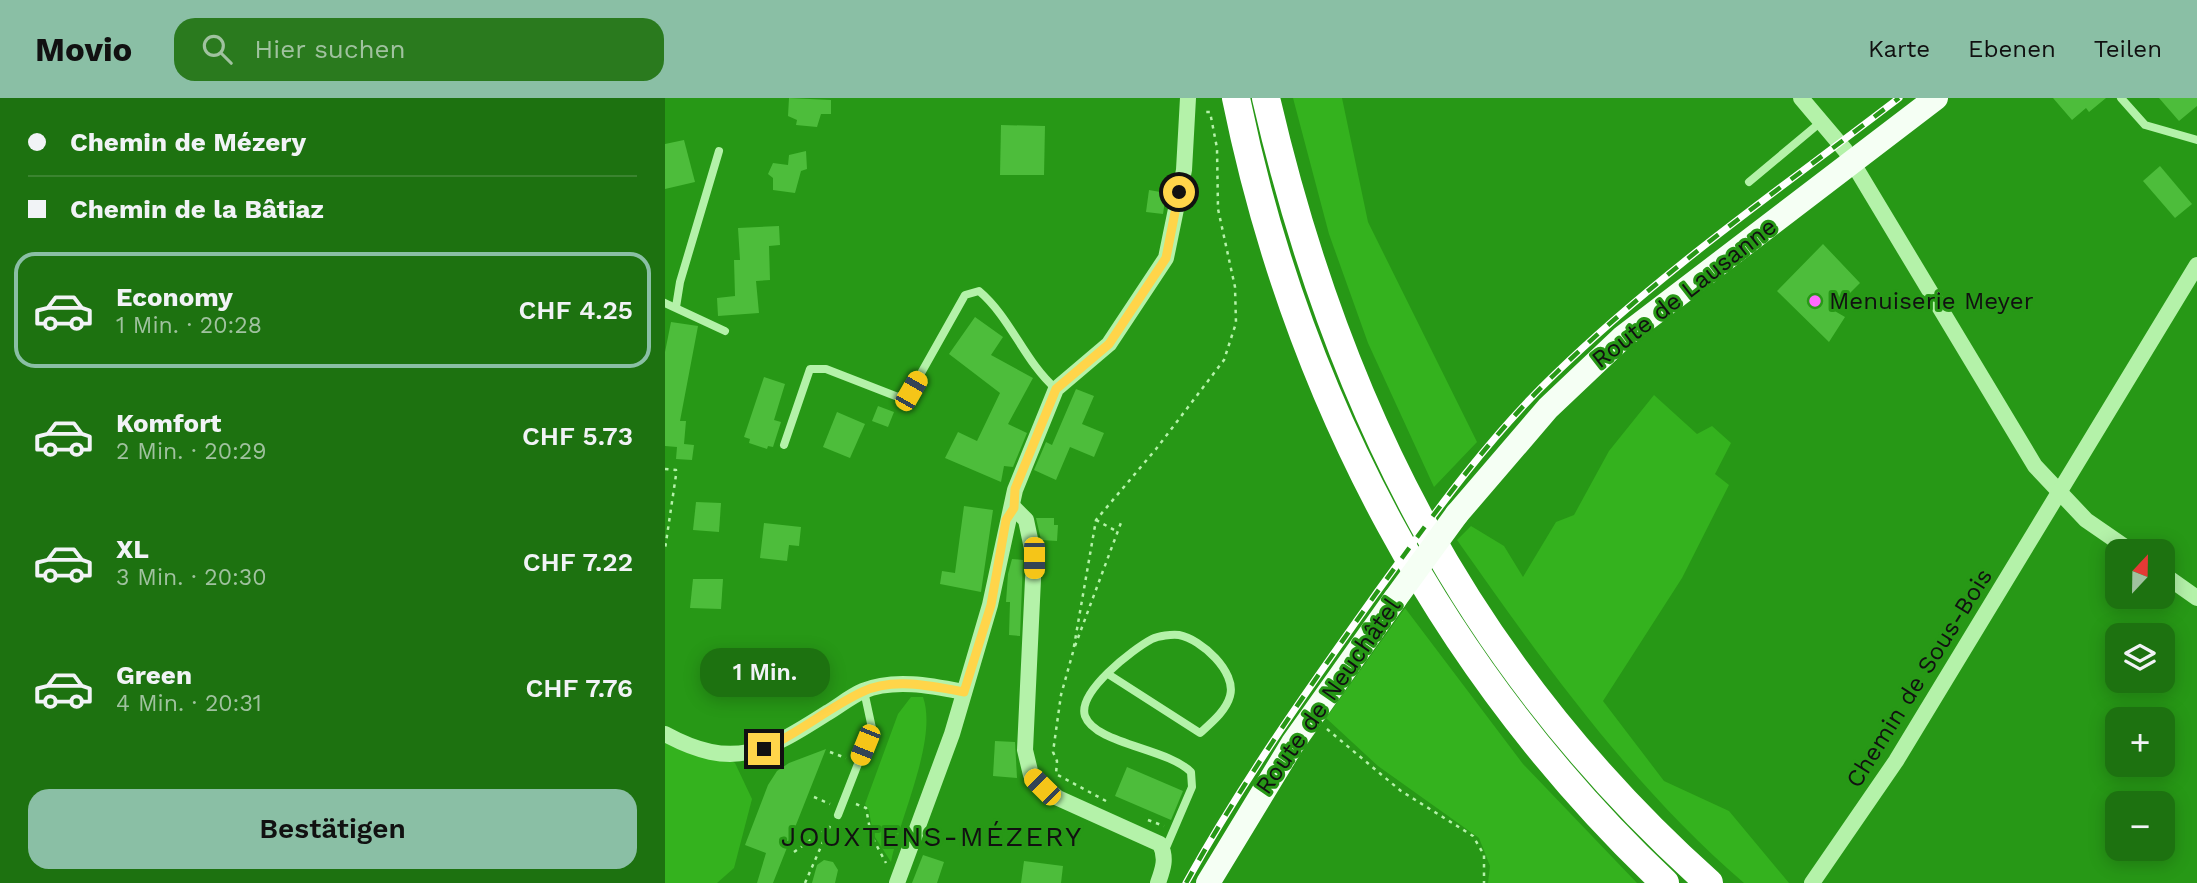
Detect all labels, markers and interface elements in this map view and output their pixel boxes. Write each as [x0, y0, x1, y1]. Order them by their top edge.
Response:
search box [174, 18, 664, 81]
text: Movio [35, 30, 132, 69]
icon: search [198, 30, 236, 68]
text: Hier suchen [254, 34, 406, 64]
text: Karte [1868, 35, 1930, 63]
text: Ebenen [1968, 35, 2056, 63]
text: Teilen [2094, 35, 2162, 63]
text: Chemin de Mézery [70, 127, 306, 157]
route start [1163, 176, 1195, 208]
text: Chemin de la Bâtiaz [70, 194, 324, 224]
street label: Route de Lausanne [1586, 212, 1782, 374]
icon: car [32, 279, 95, 342]
text: Economy [116, 282, 233, 312]
place label: Menuiserie Meyer [1829, 287, 2034, 315]
marker: Menuiserie Meyer [1807, 293, 1823, 309]
text: CHF 4.25 [518, 295, 633, 325]
text: 1 Min. · 20:28 [116, 312, 262, 339]
car [892, 368, 931, 414]
icon: car [32, 405, 95, 468]
text: Komfort [116, 408, 221, 438]
text: CHF 5.73 [522, 421, 633, 451]
text: 2 Min. · 20:29 [116, 438, 266, 465]
icon: car [32, 531, 95, 594]
text: XL [116, 534, 149, 564]
car [1024, 537, 1045, 579]
north arrow [2105, 539, 2175, 609]
map controls [2105, 539, 2175, 861]
text: CHF 7.22 [523, 547, 633, 577]
street label: Chemin de Sous-Bois [1840, 563, 1998, 793]
text: 3 Min. · 20:30 [116, 564, 267, 591]
street label: Route de Neuchâtel [1250, 592, 1407, 799]
button: layers [2105, 623, 2175, 693]
callout: 1 Min. [699, 648, 829, 696]
icon: car [32, 657, 95, 720]
text: 1 Min. [733, 659, 797, 686]
text: Green [116, 660, 192, 690]
text: CHF 7.76 [526, 673, 633, 703]
text: 4 Min. · 20:31 [116, 690, 262, 717]
button: + [2105, 707, 2175, 777]
car [848, 722, 883, 768]
route end [748, 733, 780, 765]
car [1020, 765, 1065, 809]
button: Bestätigen [28, 789, 637, 869]
button: − [2105, 791, 2175, 861]
district label: JOUXTENS-MÉZERY [781, 820, 1083, 853]

